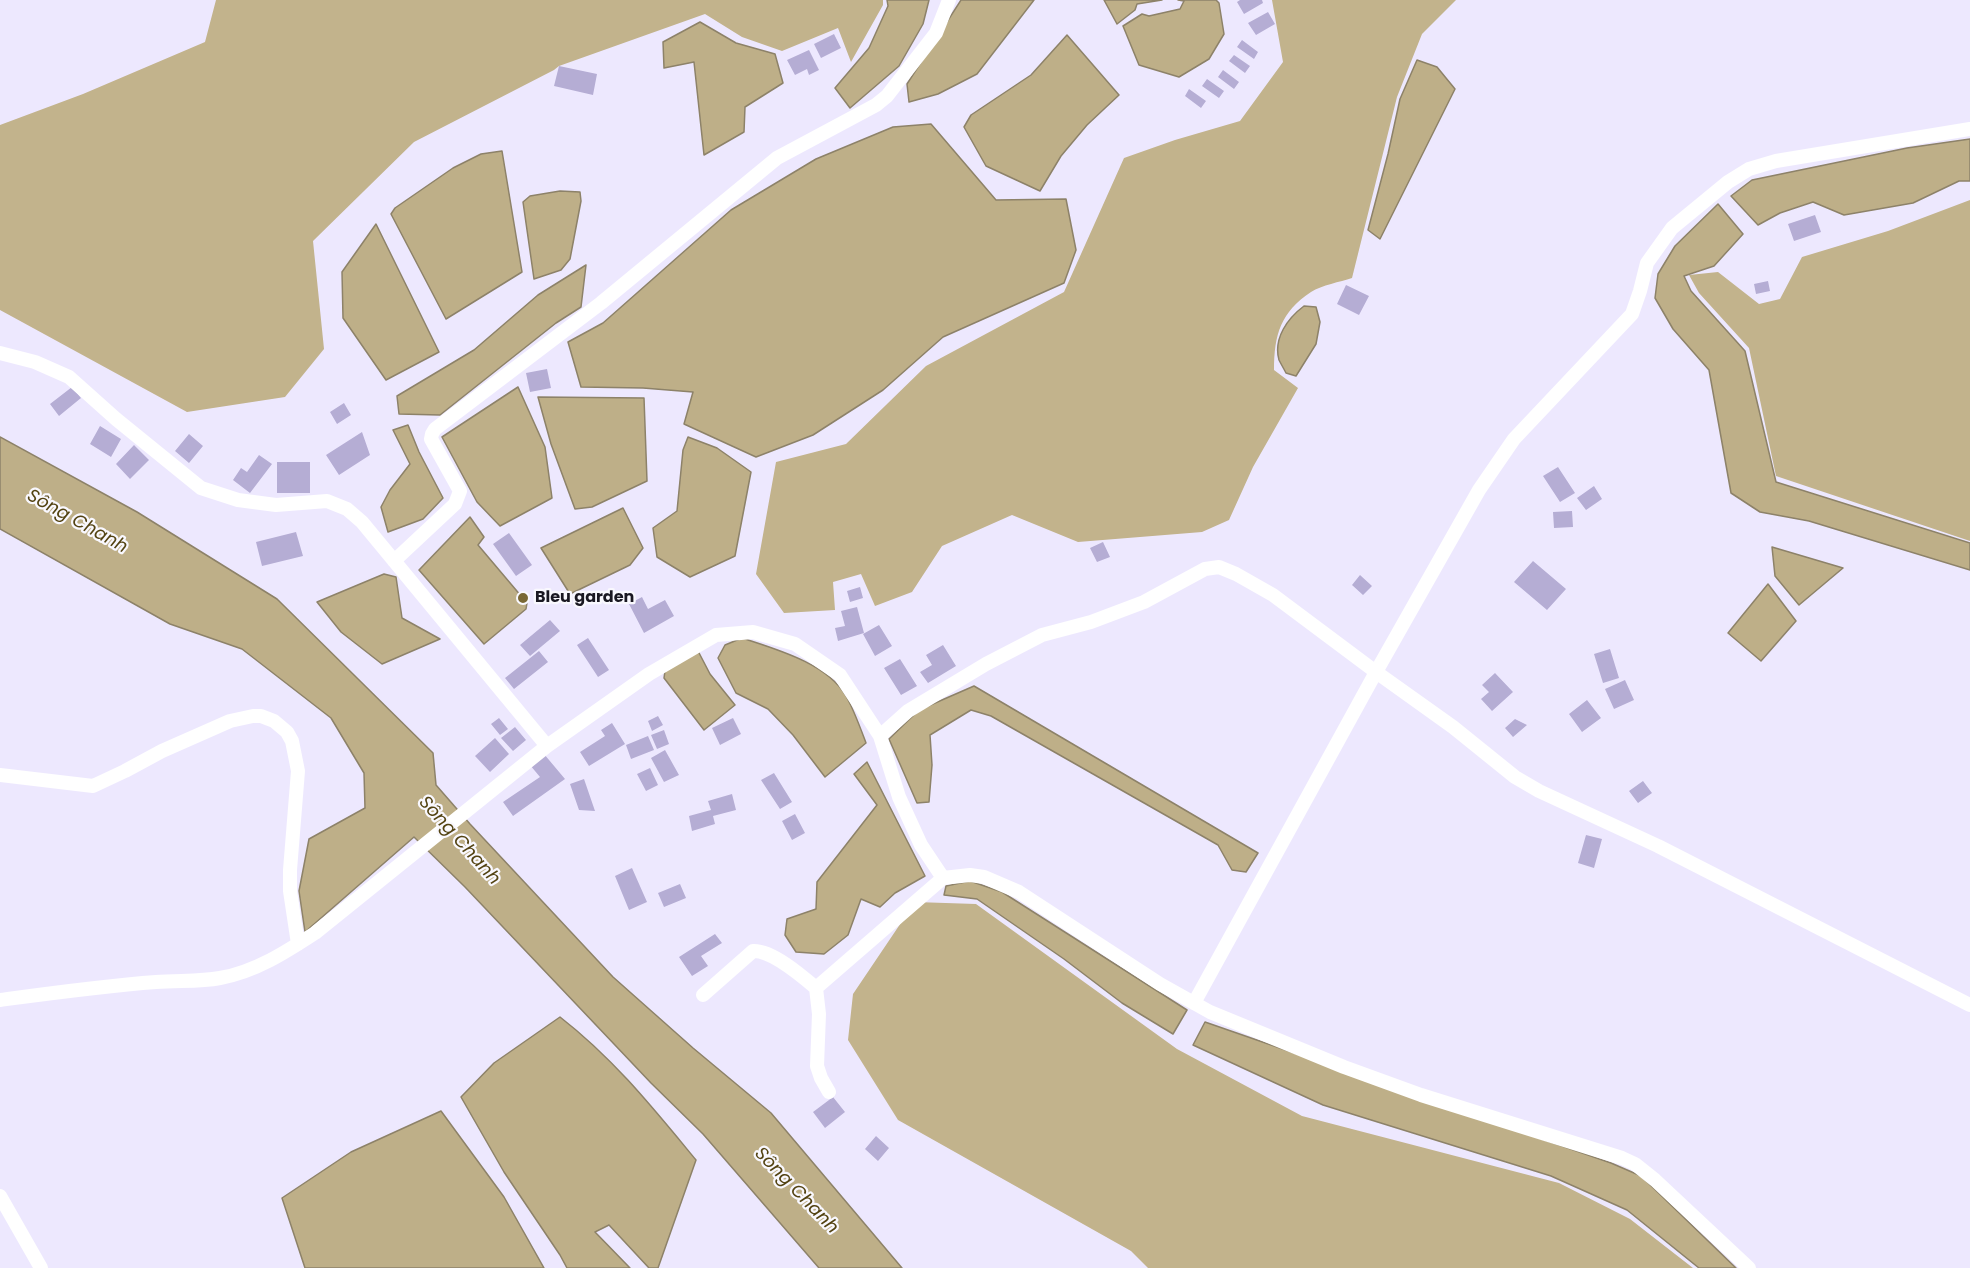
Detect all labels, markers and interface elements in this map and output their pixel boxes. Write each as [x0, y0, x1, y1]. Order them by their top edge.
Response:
water label: Sông Chanh [23, 485, 131, 559]
place label: Bleu garden [535, 588, 634, 608]
marker: Bleu garden [516, 591, 530, 605]
water label: Sông Chanh [414, 792, 504, 890]
water label: Sông Chanh [749, 1143, 843, 1239]

